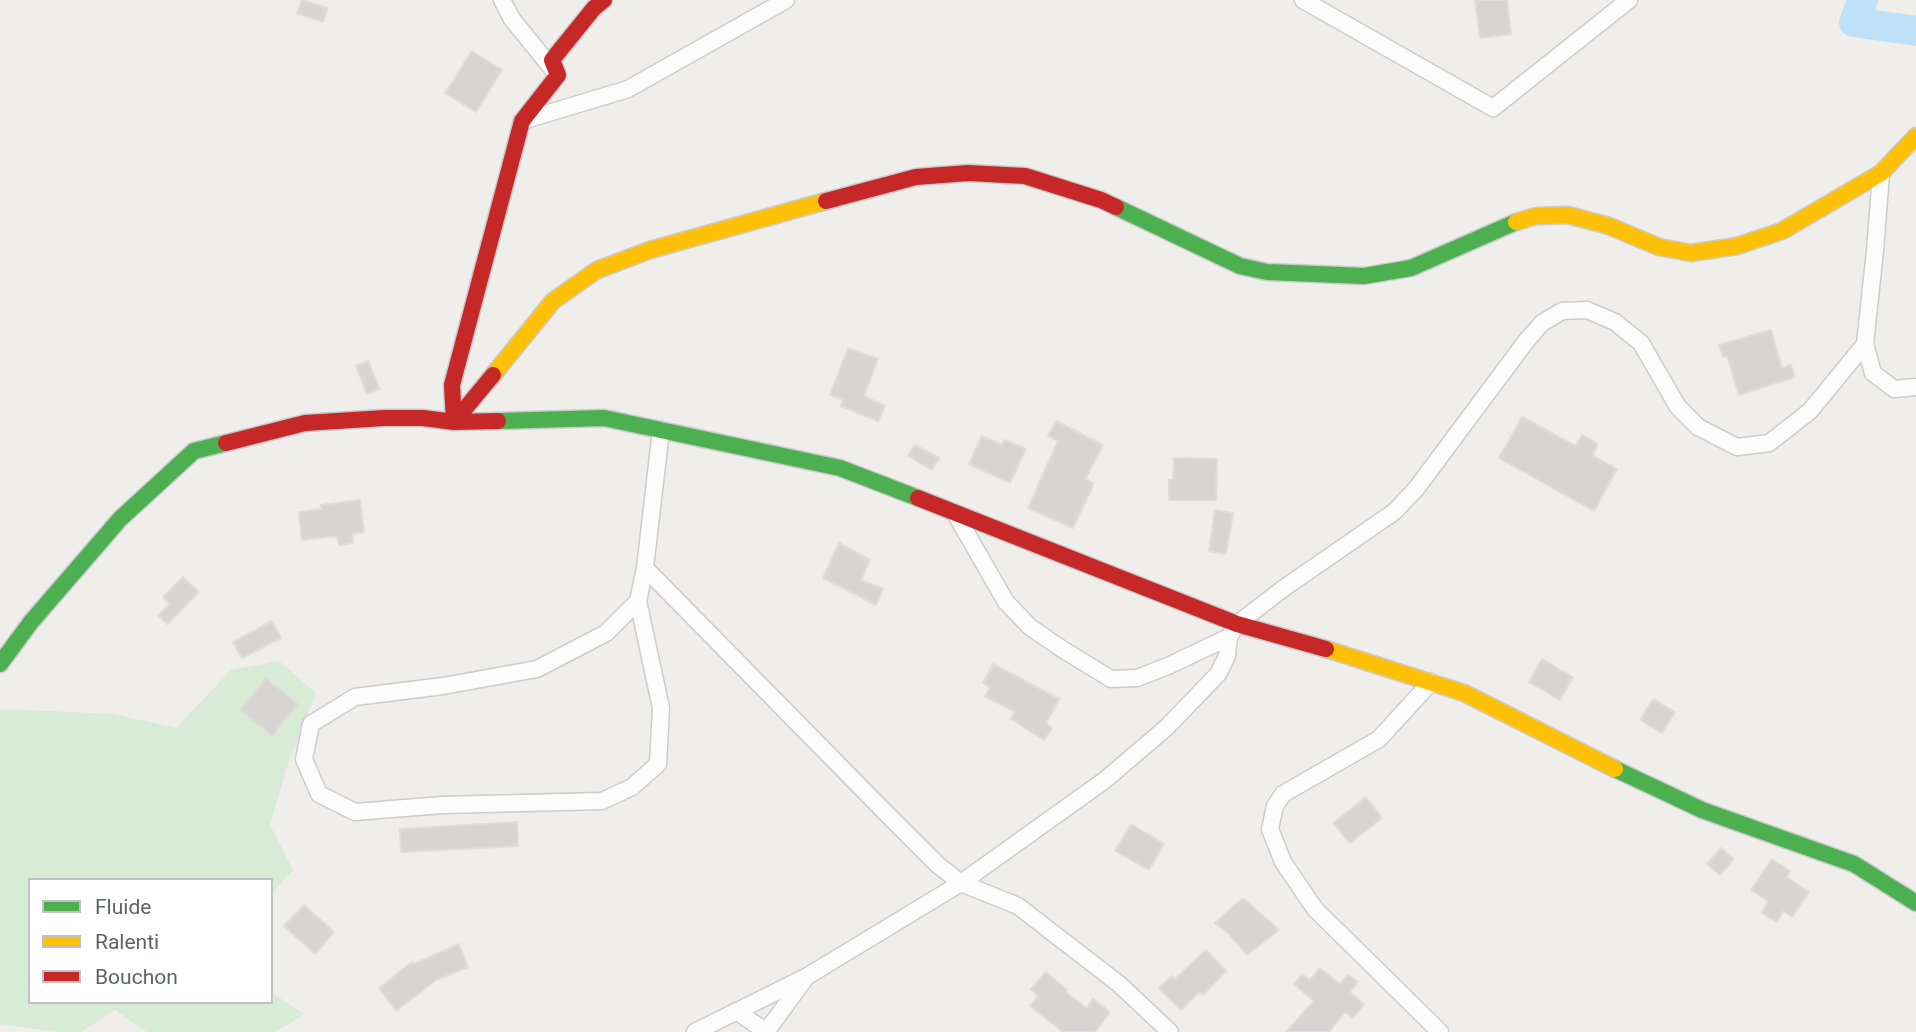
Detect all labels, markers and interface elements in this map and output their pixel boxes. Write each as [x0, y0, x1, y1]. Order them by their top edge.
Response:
legend [28, 878, 273, 1004]
text: Fluide [95, 895, 151, 919]
text: Ralenti [95, 930, 159, 954]
text: Bouchon [95, 965, 178, 989]

